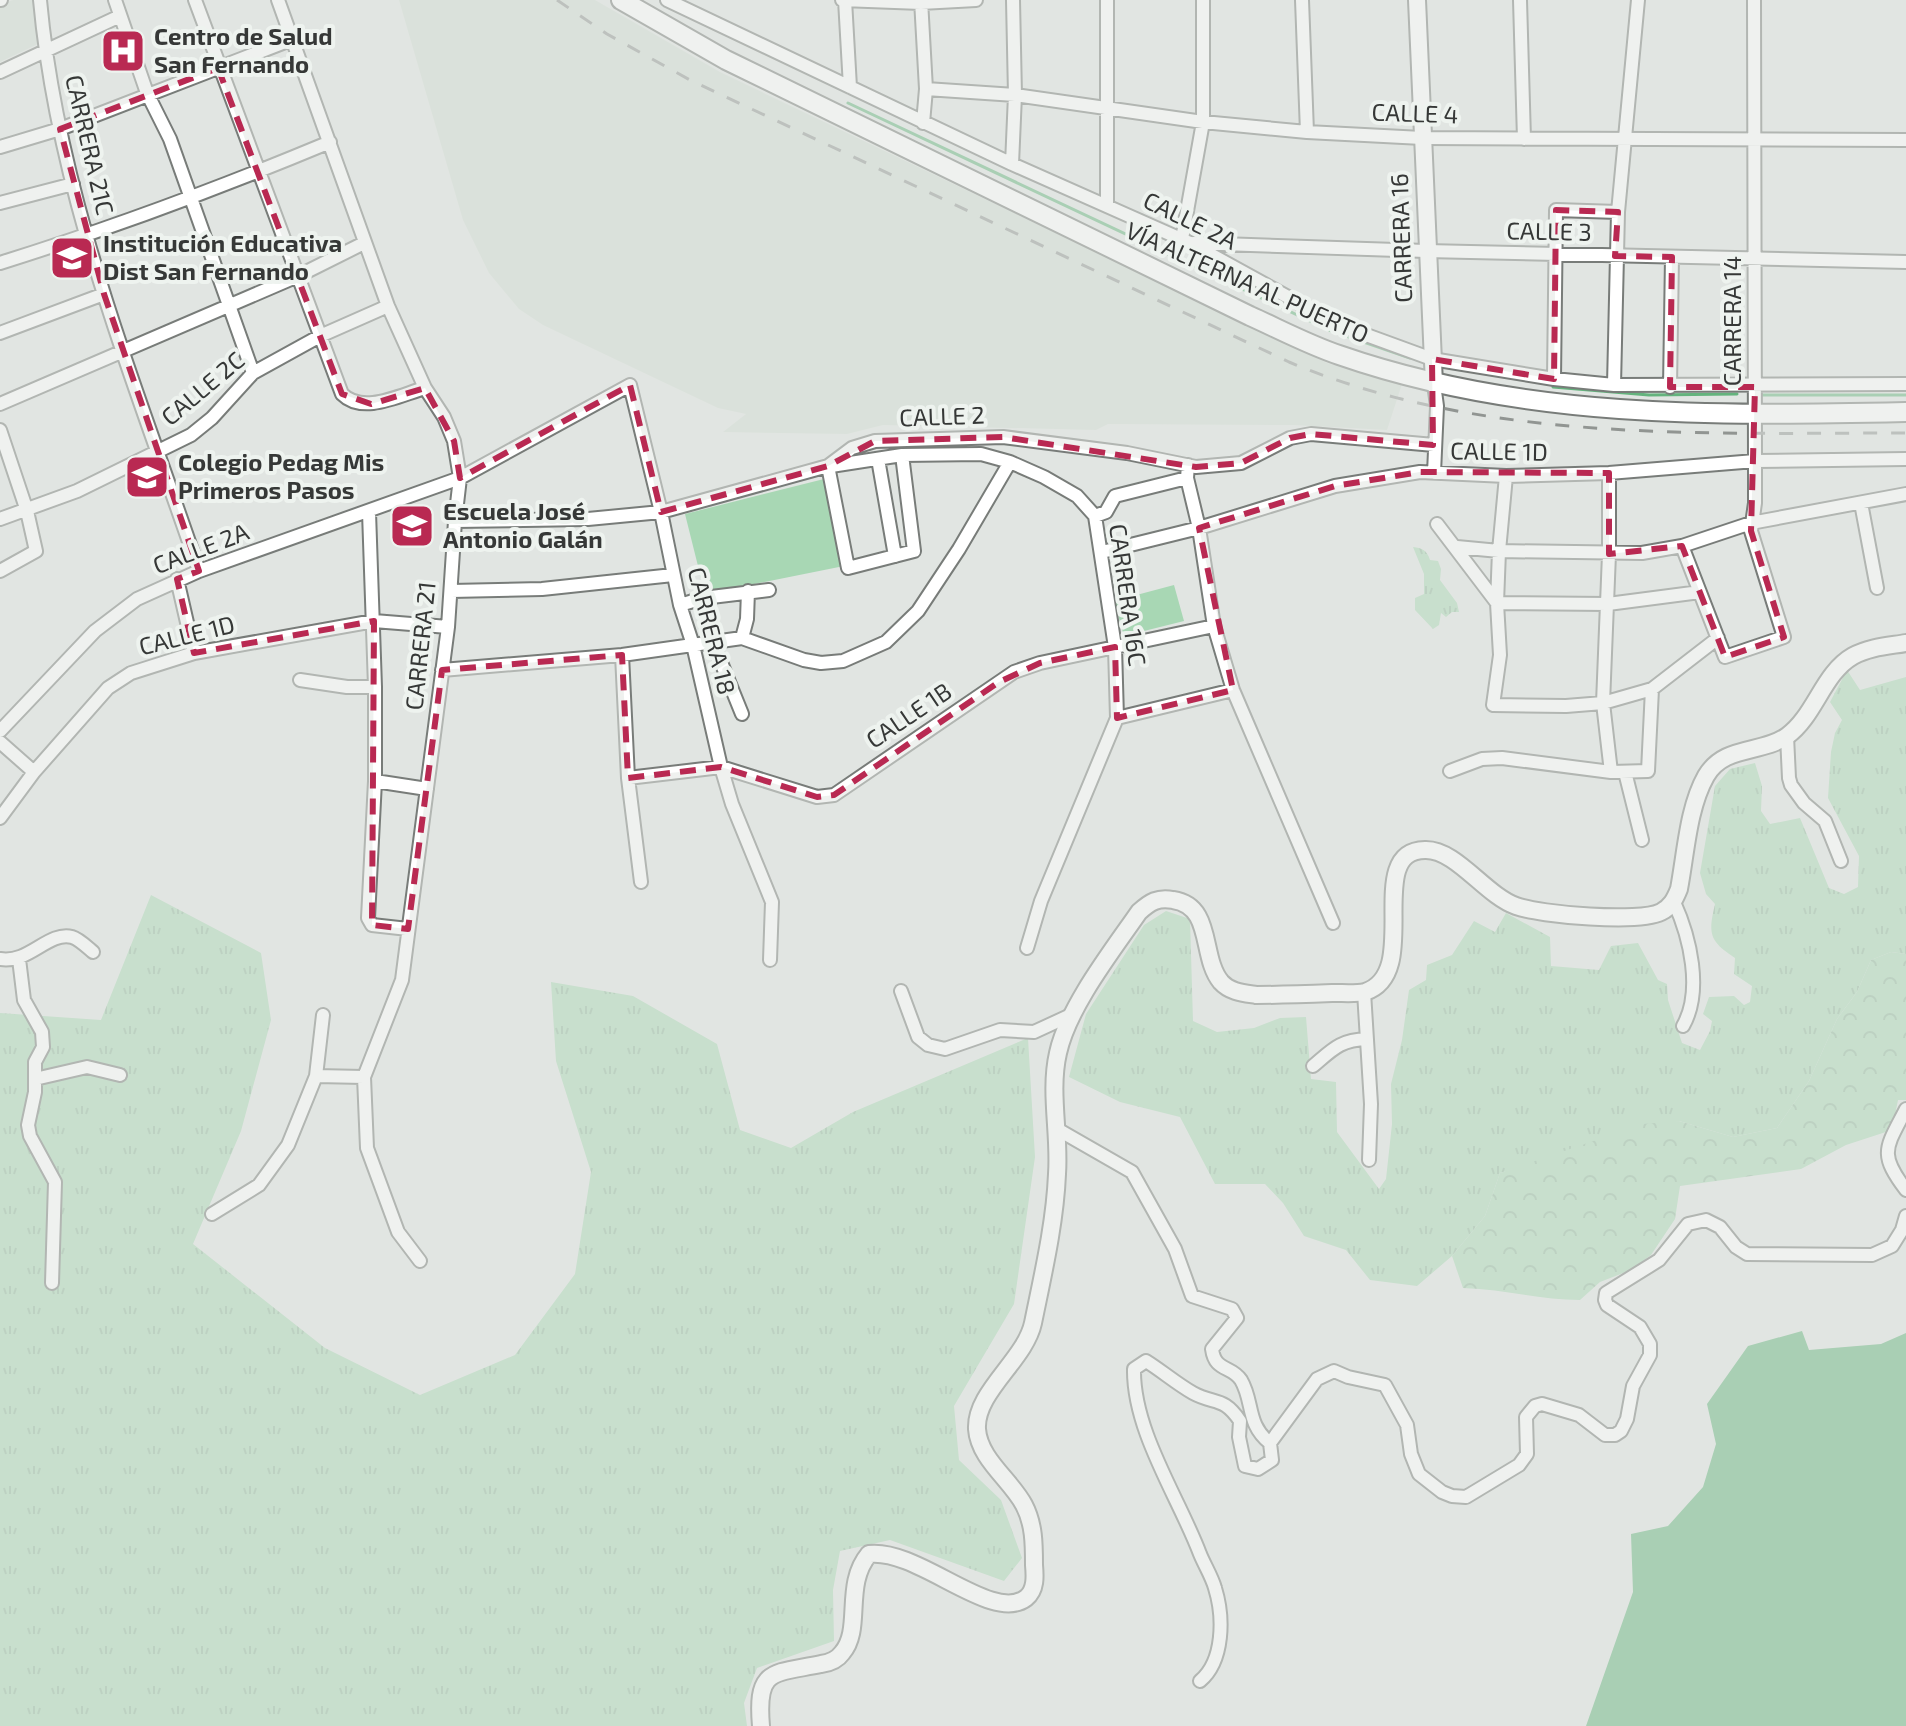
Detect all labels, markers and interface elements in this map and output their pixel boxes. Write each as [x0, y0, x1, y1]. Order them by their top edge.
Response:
place label: Centro de Salud San Fernando [154, 21, 333, 78]
hospital icon: Centro de Salud San Fernando [99, 27, 147, 75]
street label: CARRERA 21C [60, 72, 121, 218]
street label: CALLE 4 [1371, 96, 1459, 129]
street label: CARRERA 16 [1384, 173, 1417, 303]
street label: CALLE 2A [1139, 185, 1242, 255]
street label: VÍA ALTERNA AL PUERTO [1122, 215, 1374, 348]
street label: CALLE 3 [1506, 215, 1592, 246]
place label: Institución Educativa Dist San Fernando [103, 228, 342, 285]
school or university icon: Institución Educativa Dist San Fernando [48, 234, 96, 282]
street label: CARRERA 14 [1717, 256, 1746, 386]
street label: CALLE 2C [155, 345, 249, 431]
street label: CALLE 2 [899, 400, 985, 431]
street label: CALLE 1D [1450, 435, 1548, 466]
place label: Colegio Pedag Mis Primeros Pasos [178, 447, 384, 504]
school or university icon: Colegio Pedag Mis Primeros Pasos [123, 453, 171, 501]
place label: Escuela José Antonio Galán [443, 496, 603, 553]
school or university icon: Escuela José Antonio Galán [388, 502, 436, 550]
street label: CALLE 2A [148, 516, 253, 579]
street label: CARRERA 16C [1104, 522, 1153, 668]
street label: CARRERA 18 [683, 564, 742, 697]
street label: CARRERA 21 [398, 580, 441, 712]
street label: CALLE 1D [136, 609, 237, 660]
street label: CALLE 1B [860, 676, 956, 754]

